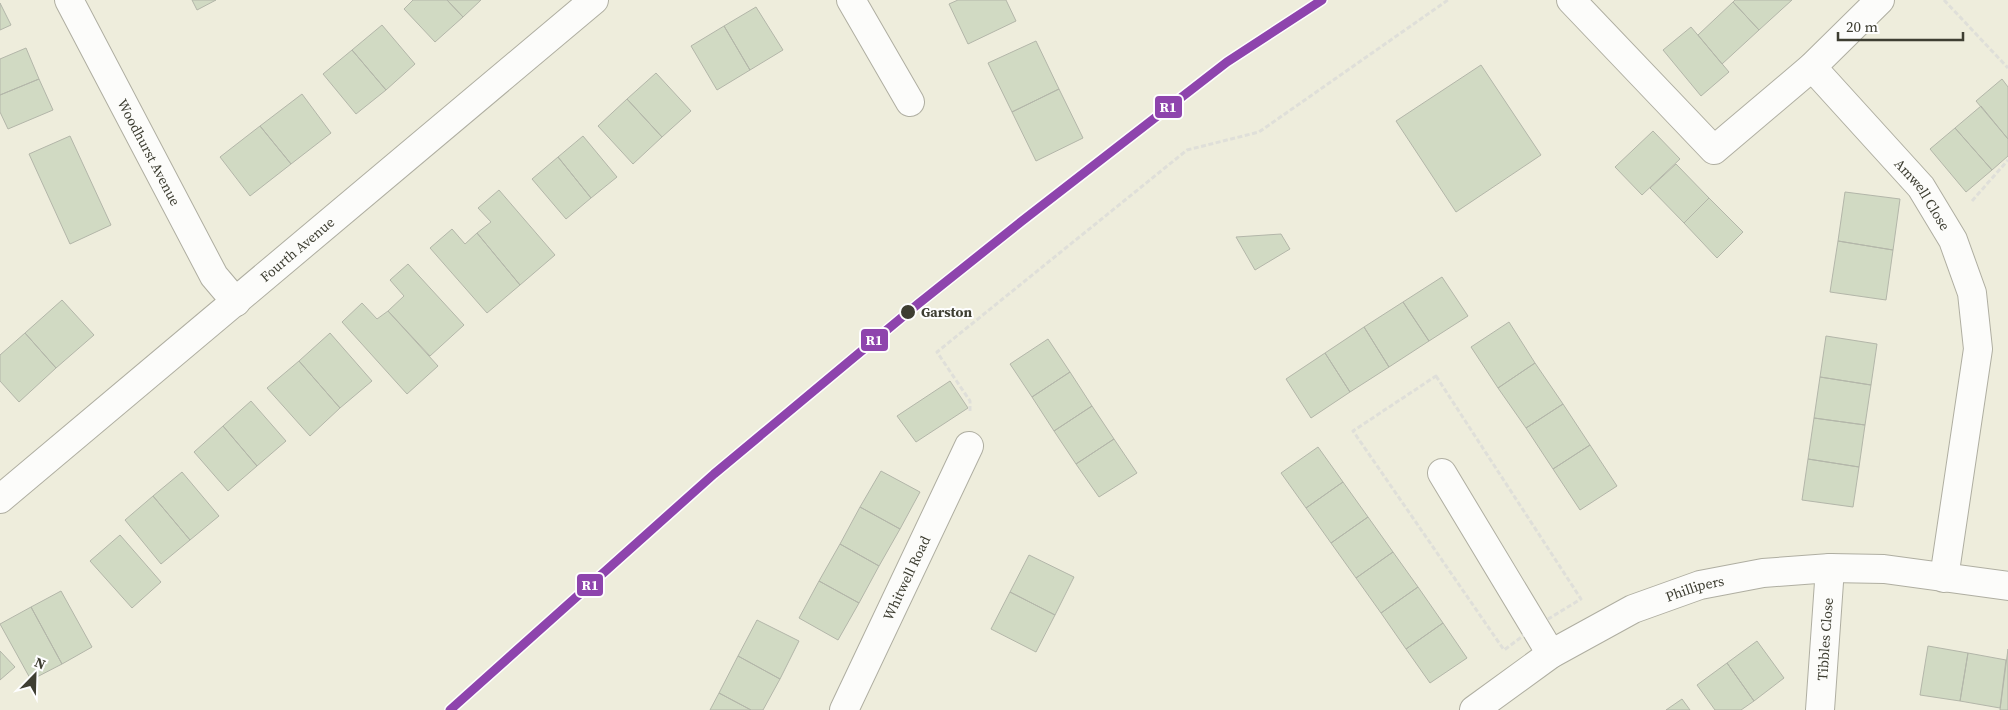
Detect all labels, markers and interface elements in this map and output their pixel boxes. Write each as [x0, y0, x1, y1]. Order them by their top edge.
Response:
scale bar [1838, 10, 1963, 42]
text: 20 m [1846, 16, 1878, 37]
street label: Woodhurst Avenue [113, 95, 185, 209]
line badge: R1 [1154, 95, 1183, 119]
text: R1 [1159, 97, 1177, 117]
street label: Amwell Close [1890, 154, 1955, 234]
street label: Fourth Avenue [256, 212, 339, 287]
place label: Garston [921, 302, 972, 322]
marker: Garston [899, 303, 917, 321]
line badge: R1 [860, 328, 889, 352]
text: R1 [865, 330, 883, 350]
street label: Whitwell Road [878, 532, 935, 624]
street label: Phillipers [1663, 571, 1726, 607]
line badge: R1 [576, 573, 604, 597]
text: R1 [581, 575, 599, 595]
street label: Tibbles Close [1812, 597, 1838, 681]
north arrow [10, 650, 60, 700]
text: N [31, 652, 49, 674]

